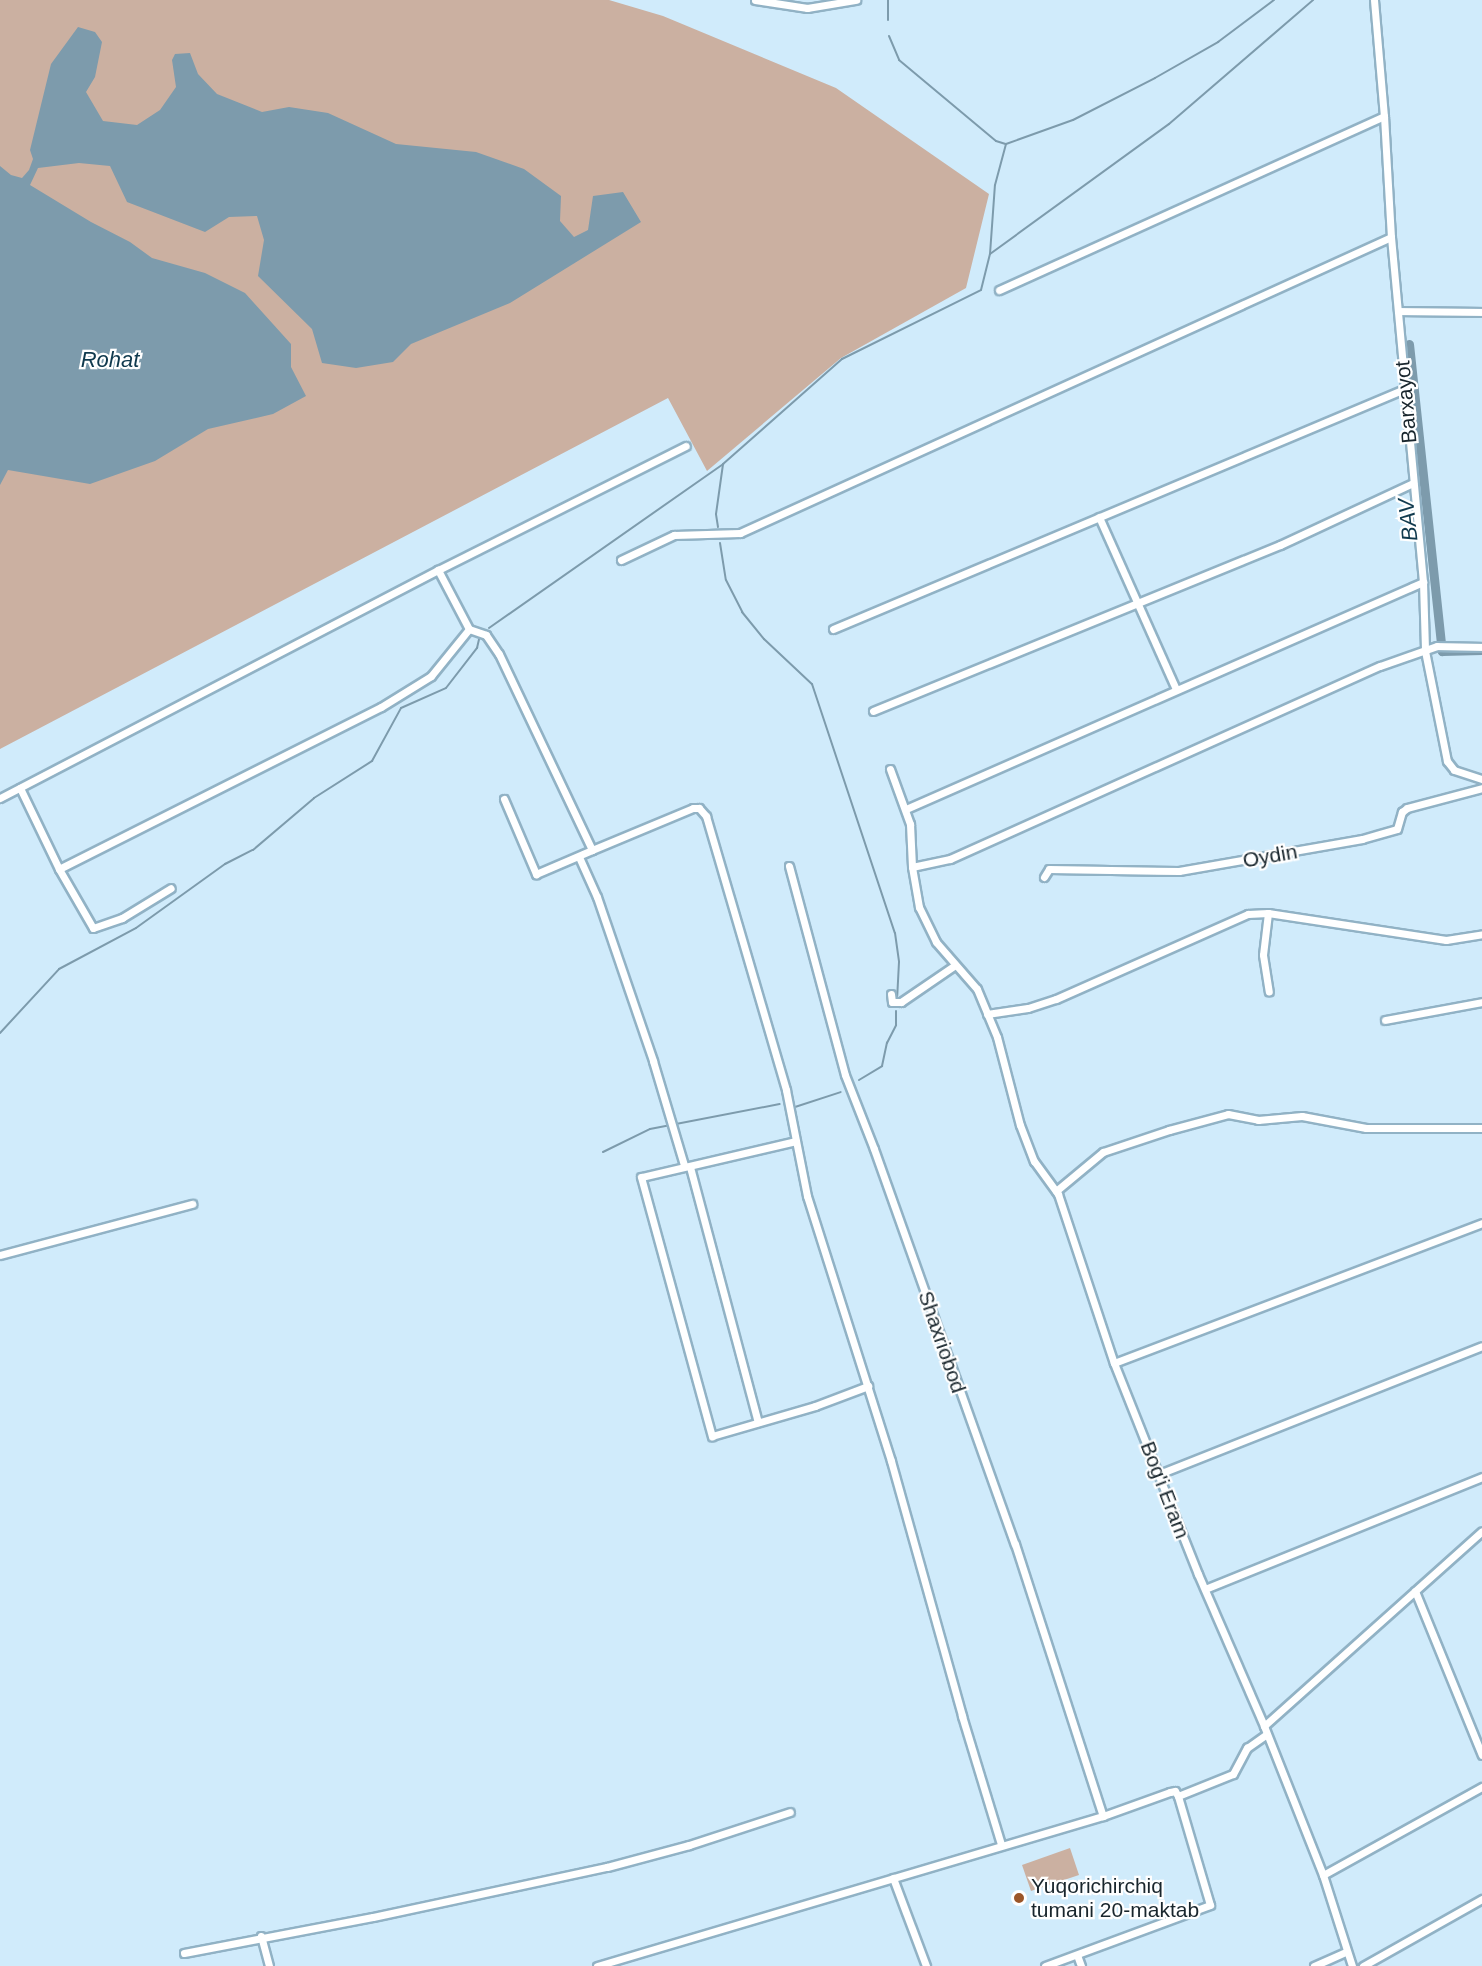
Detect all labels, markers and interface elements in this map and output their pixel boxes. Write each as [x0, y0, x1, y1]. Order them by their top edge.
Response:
water label: Rohat [81, 347, 139, 373]
street label: Barxayot [1390, 360, 1422, 444]
water label: BAV [1393, 497, 1423, 543]
street label: Oydin [1241, 839, 1299, 873]
street label: Shaxriobod [913, 1288, 971, 1396]
street label: Bog'i Eram [1135, 1438, 1195, 1542]
place label: Yuqorichirchiq tumani 20-maktab [1031, 1873, 1199, 1923]
marker: Yuqorichirchiq tumani 20-maktab [1012, 1891, 1026, 1905]

